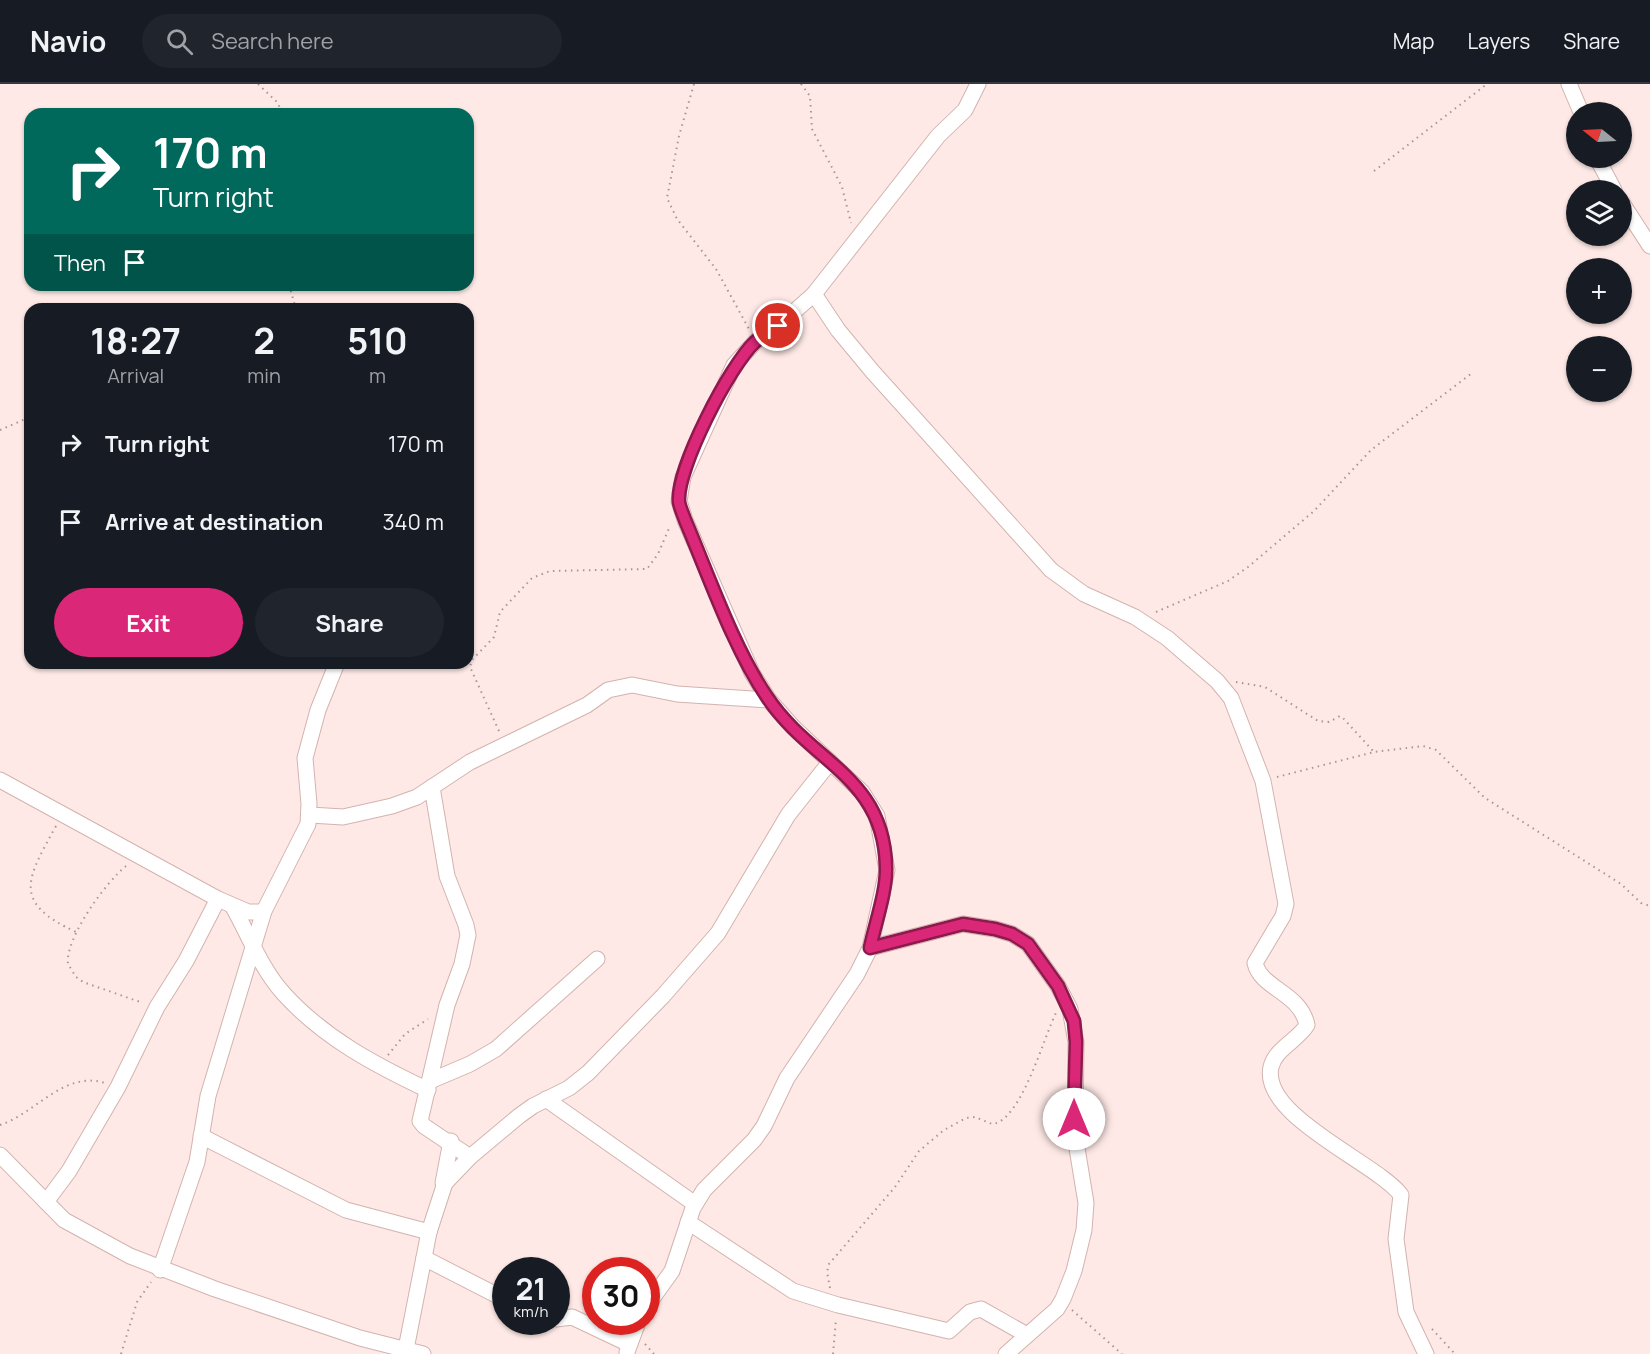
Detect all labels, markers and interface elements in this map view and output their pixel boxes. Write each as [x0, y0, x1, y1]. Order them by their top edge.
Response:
search box [142, 14, 562, 68]
text: Navio [30, 22, 106, 60]
icon: search [163, 25, 196, 58]
text: Search here [211, 26, 334, 56]
text: Map [1393, 27, 1434, 55]
text: Layers [1467, 27, 1530, 55]
text: Share [1563, 27, 1620, 55]
north arrow [1566, 102, 1632, 168]
map controls [1566, 102, 1632, 402]
text: 170 m [153, 123, 268, 181]
icon: right [54, 132, 132, 210]
text: Turn right [153, 178, 274, 215]
button: layers [1566, 180, 1632, 246]
icon: arrive [118, 246, 151, 279]
text: Then [54, 248, 106, 278]
button: + [1566, 258, 1632, 324]
pin [752, 300, 803, 351]
icon: arrive [761, 309, 794, 342]
text: 18:27 [90, 316, 181, 365]
text: 2 [253, 316, 275, 365]
text: 510 [347, 316, 408, 365]
button: − [1566, 336, 1632, 402]
text: Arrival [107, 362, 164, 389]
text: min [247, 362, 281, 389]
text: m [369, 362, 386, 389]
icon: right [54, 428, 87, 461]
text: Turn right [105, 429, 210, 459]
text: 170 m [388, 429, 444, 459]
icon: arrive [54, 506, 87, 539]
text: Arrive at destination [105, 507, 323, 537]
text: 340 m [382, 507, 444, 537]
button: Exit [54, 588, 243, 657]
button: Share [255, 588, 444, 657]
position arrow [1042, 1087, 1106, 1151]
speed limit sign: 30 [582, 1257, 660, 1335]
text: 21 [515, 1268, 547, 1309]
text: km/h [514, 1301, 548, 1322]

